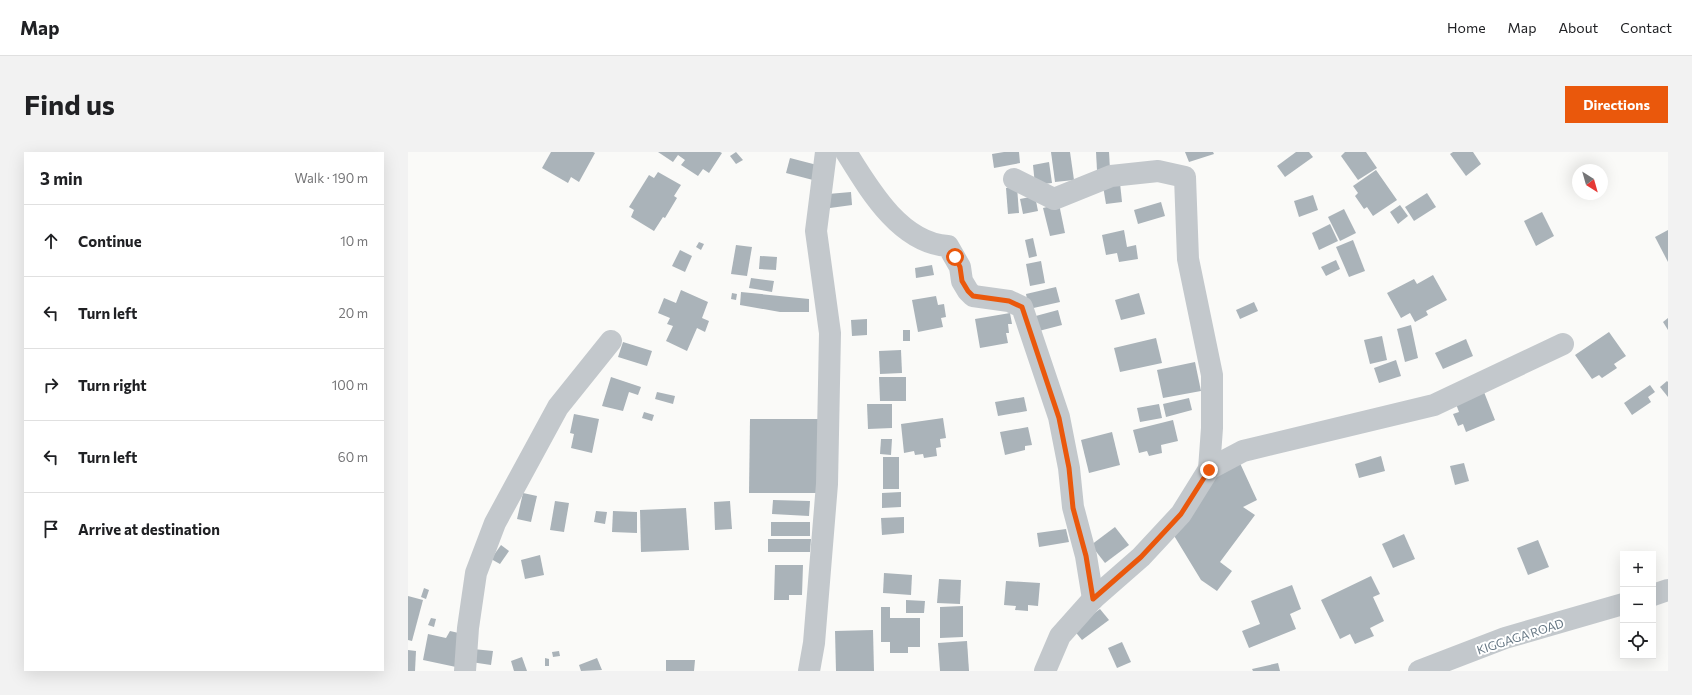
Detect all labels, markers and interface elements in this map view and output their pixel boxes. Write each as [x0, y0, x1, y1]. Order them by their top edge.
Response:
text: Map [20, 16, 59, 39]
text: Home [1447, 19, 1486, 36]
text: Map [1508, 19, 1536, 36]
text: About [1558, 19, 1598, 36]
text: Contact [1620, 19, 1672, 36]
button: Directions [1565, 86, 1668, 123]
text: Find us [24, 87, 115, 121]
north arrow [1572, 164, 1608, 200]
text: 3 min [40, 168, 83, 189]
text: Walk · 190 m [294, 170, 368, 186]
icon: ahead [40, 230, 62, 252]
text: Continue [78, 232, 142, 250]
text: 10 m [340, 233, 368, 249]
route start [946, 248, 964, 266]
icon: left [40, 302, 62, 324]
text: Turn left [78, 304, 137, 322]
text: 20 m [339, 305, 368, 321]
icon: right [40, 374, 62, 396]
text: Turn right [78, 376, 147, 394]
text: 100 m [332, 377, 368, 393]
icon: left [40, 446, 62, 468]
text: Turn left [78, 448, 137, 466]
text: 60 m [338, 449, 368, 465]
route end [1200, 461, 1218, 479]
icon: arrive [40, 518, 62, 540]
text: Arrive at destination [78, 520, 220, 538]
map controls [1620, 551, 1656, 659]
button: + [1620, 551, 1656, 587]
button: − [1620, 587, 1656, 623]
street label: KIGGAGA ROAD [1475, 615, 1565, 657]
button: locate [1620, 623, 1656, 659]

